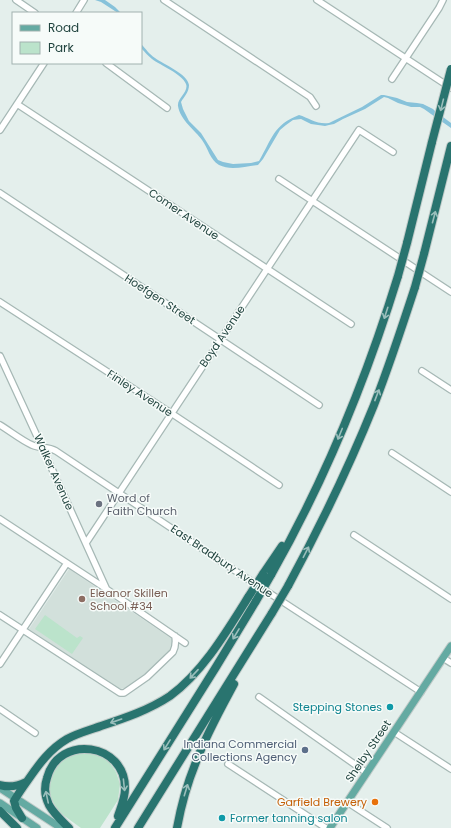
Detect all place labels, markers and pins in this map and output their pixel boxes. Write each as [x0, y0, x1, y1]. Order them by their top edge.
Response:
place label: Word of Faith Church [107, 490, 177, 519]
marker: Word of Faith Church [94, 499, 104, 509]
place label: Eleanor Skillen School #34 [90, 585, 168, 614]
marker: Eleanor Skillen School #34 [77, 594, 87, 604]
place label: Stepping Stones [293, 699, 382, 715]
marker: Stepping Stones [385, 702, 395, 712]
place label: Indiana Commercial Collections Agency [184, 736, 298, 765]
marker: Indiana Commercial Collections Agency [300, 745, 310, 755]
place label: Garfield Brewery [277, 794, 368, 810]
marker: Garfield Brewery [370, 797, 380, 807]
place label: Former tanning salon [230, 810, 347, 826]
marker: Former tanning salon [217, 813, 227, 823]

